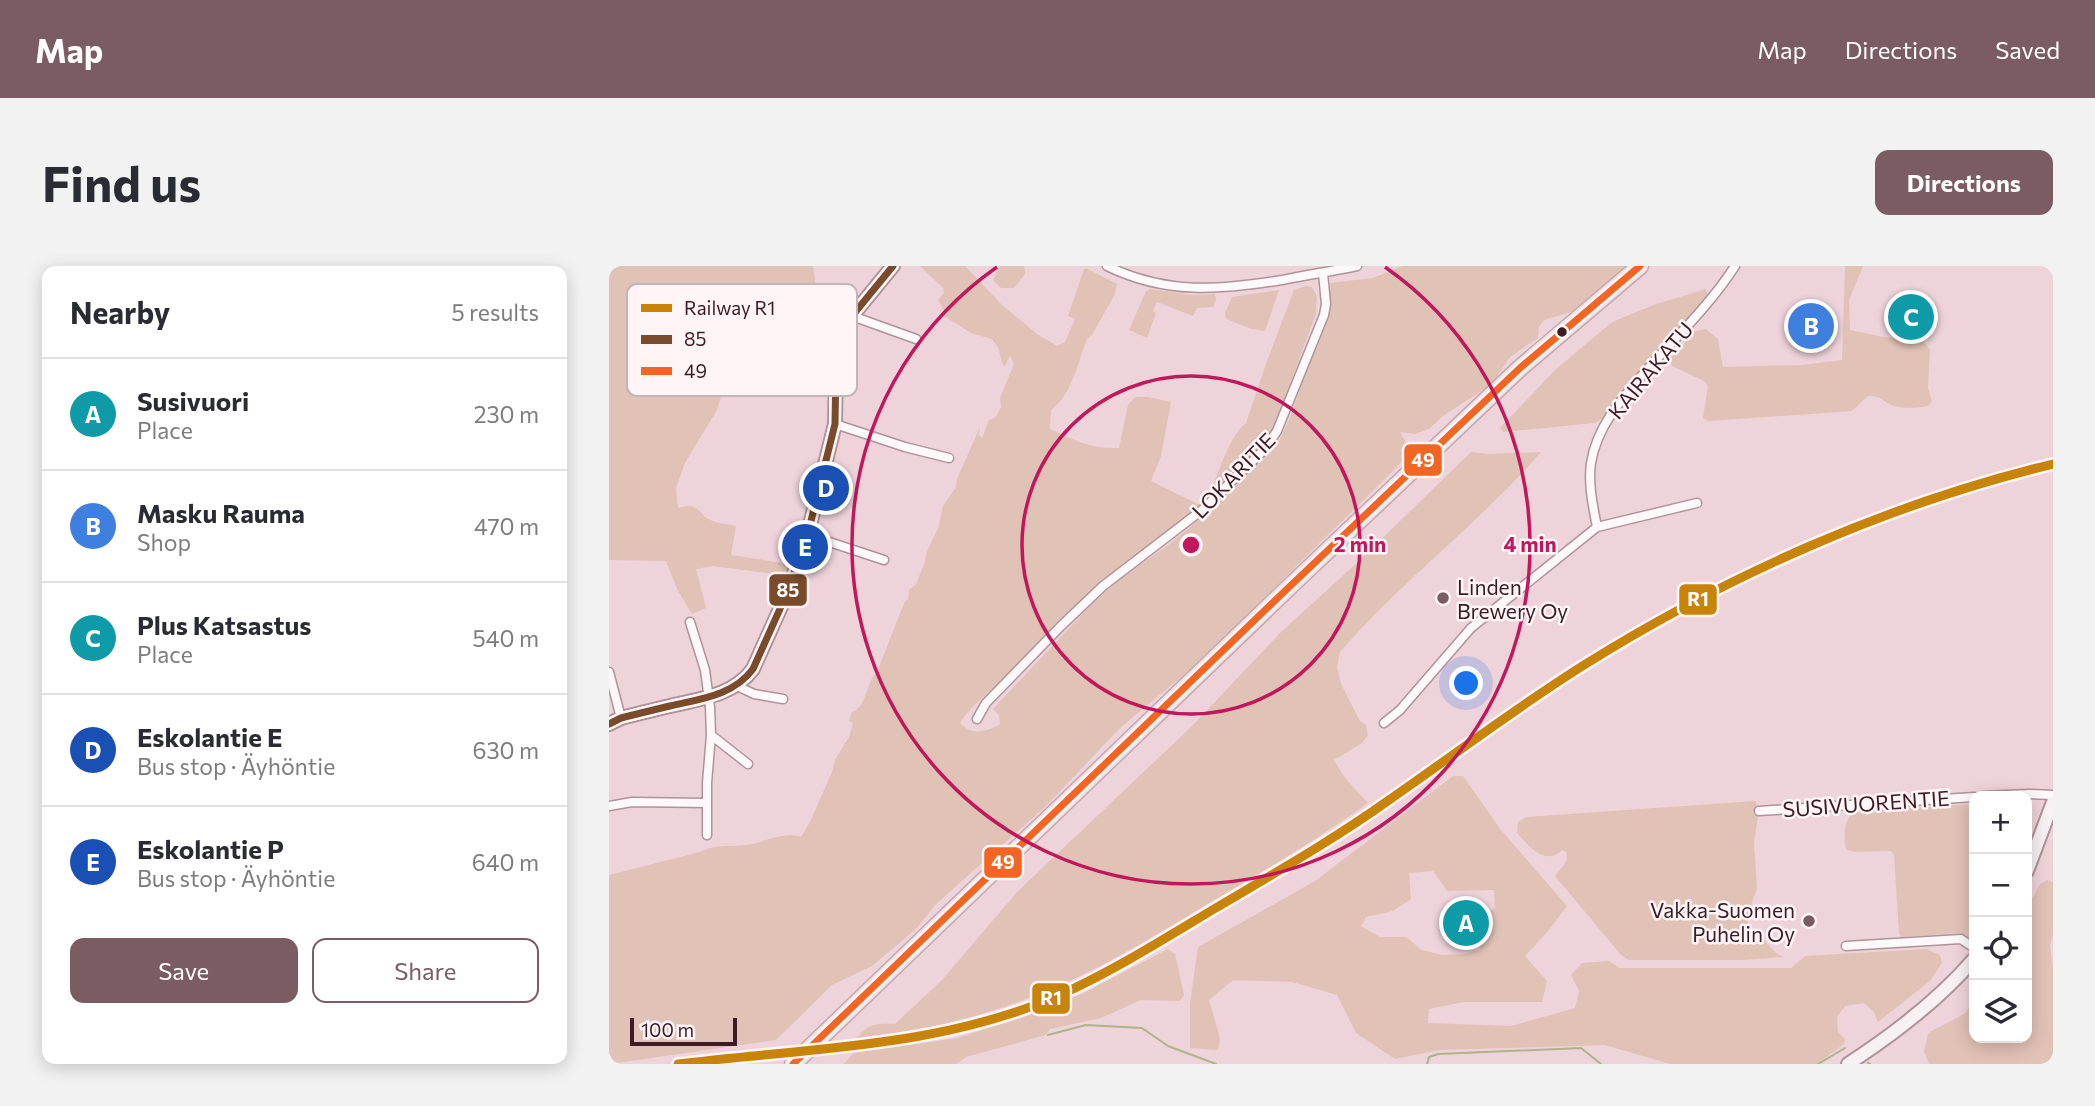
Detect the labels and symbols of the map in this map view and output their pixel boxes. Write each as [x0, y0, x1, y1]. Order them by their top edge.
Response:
legend [627, 284, 857, 396]
pin: C [1888, 291, 1934, 343]
text: Railway R1 [684, 296, 775, 319]
pin: B [1788, 300, 1834, 352]
street label: KAIRAKATU [1602, 317, 1698, 423]
unlabelled marker [1555, 325, 1569, 339]
text: 85 [684, 327, 706, 350]
text: 49 [684, 359, 707, 382]
street label: LOKARITIE [1186, 427, 1280, 523]
line badge: 49 [1403, 443, 1443, 477]
text: 49 [1411, 448, 1435, 471]
pin: D [803, 462, 849, 514]
pin: E [782, 521, 828, 573]
text: 2 min [1334, 531, 1386, 556]
text: 4 min [1503, 531, 1557, 556]
centre of rings [1179, 533, 1203, 557]
line badge: 85 [768, 573, 808, 607]
place label: Linden Brewery Oy [1457, 574, 1568, 623]
text: 85 [777, 578, 799, 601]
line badge: R1 [1678, 583, 1718, 616]
text: R1 [1687, 587, 1709, 610]
marker: Linden Brewery Oy [1435, 590, 1451, 606]
your location [1449, 666, 1483, 700]
street label: SUSIVUORENTIE [1782, 785, 1950, 821]
line badge: 49 [983, 846, 1023, 879]
text: 49 [991, 850, 1015, 873]
pin: A [1443, 897, 1489, 949]
place label: Vakka-Suomen Puhelin Oy [1650, 897, 1795, 946]
marker: Vakka-Suomen Puhelin Oy [1801, 913, 1817, 929]
line badge: R1 [1031, 982, 1071, 1015]
text: R1 [1040, 986, 1062, 1009]
scale bar [630, 1015, 737, 1047]

